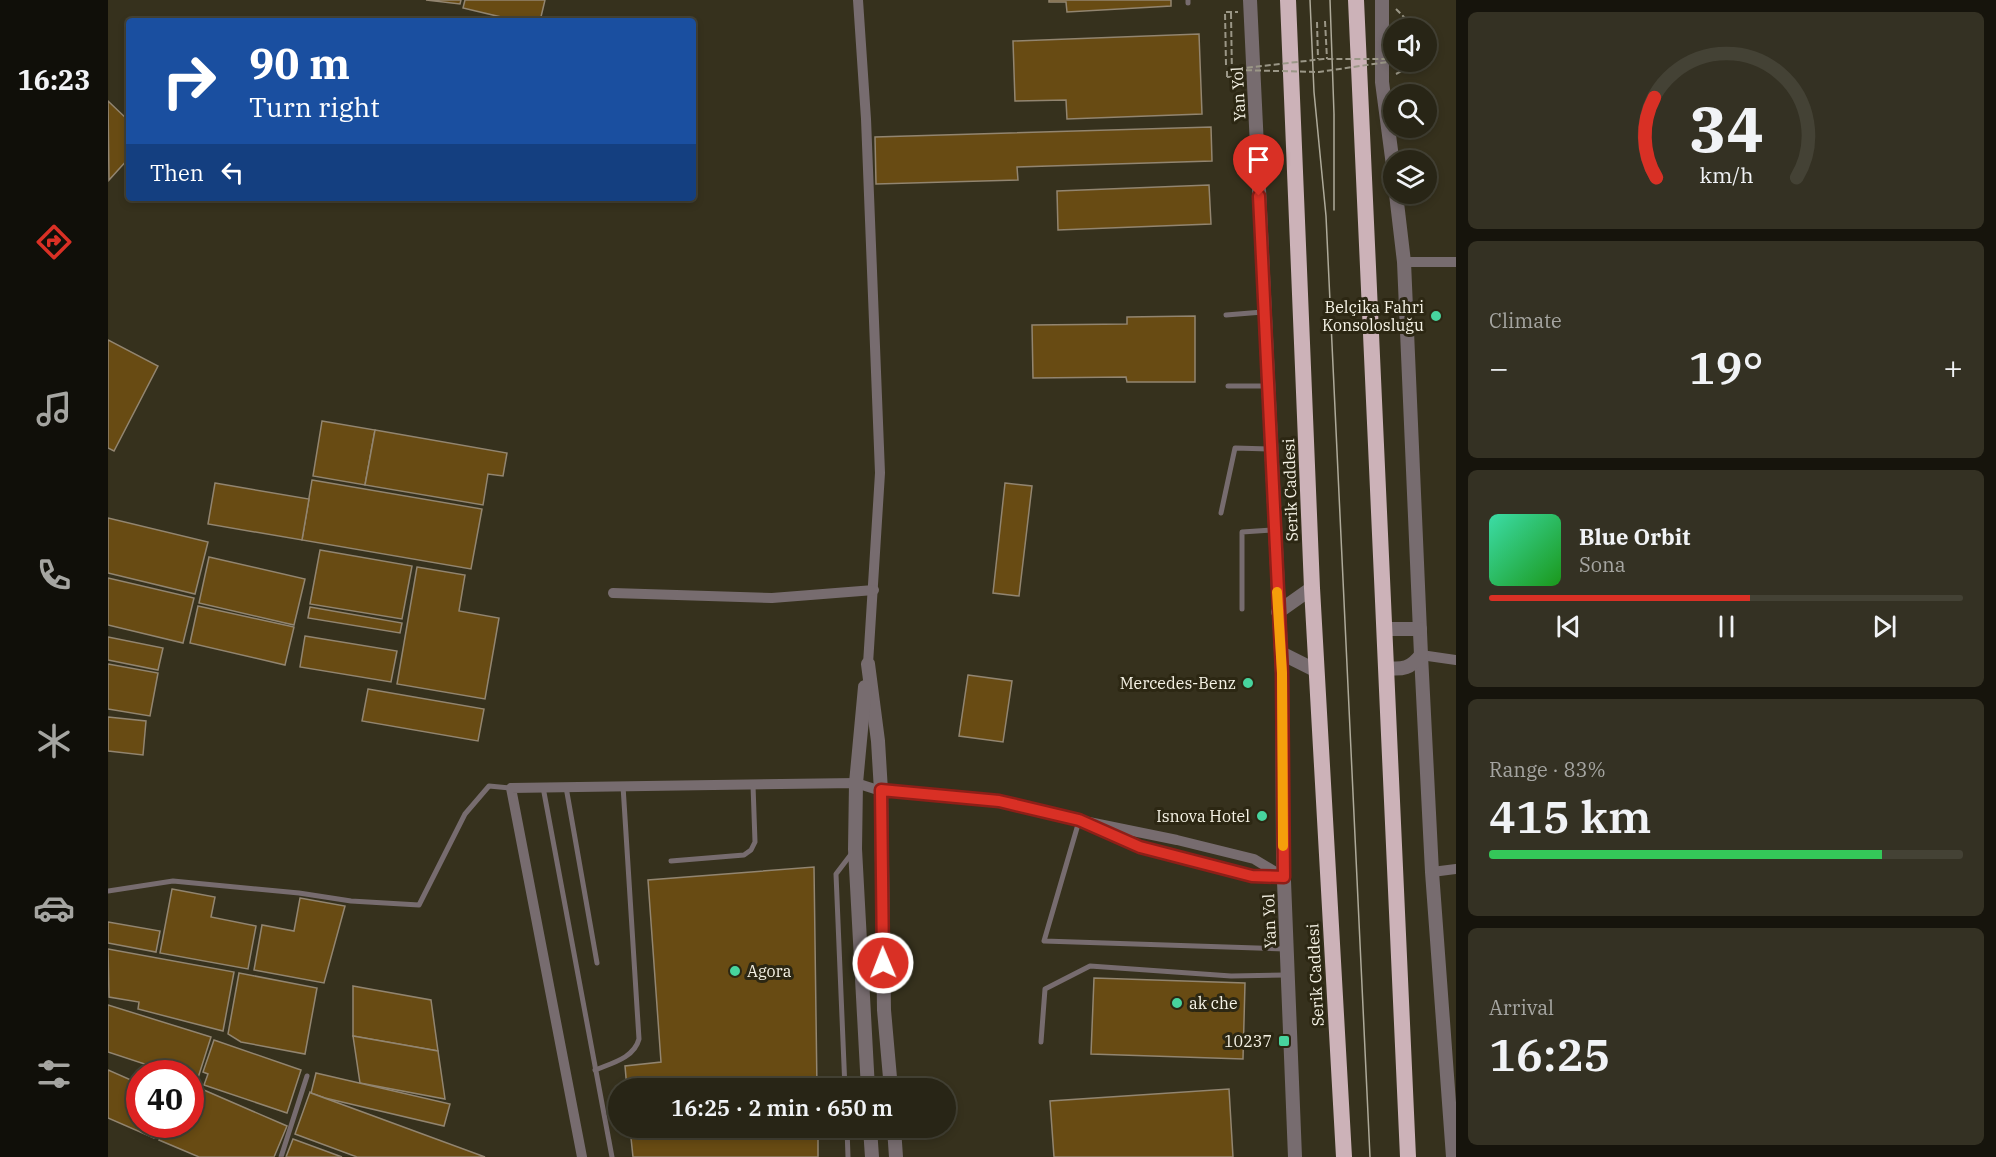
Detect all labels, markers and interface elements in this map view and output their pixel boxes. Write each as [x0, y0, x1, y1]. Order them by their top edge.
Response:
map controls [1383, 18, 1437, 204]
button: sound [1383, 18, 1437, 72]
text: 90 m [249, 36, 350, 91]
icon: right [150, 42, 228, 120]
text: 16:23 [18, 62, 90, 97]
street label: Yan Yol [1227, 66, 1249, 122]
button: search [1383, 84, 1437, 138]
text: 34 [1689, 88, 1763, 169]
text: Turn right [249, 89, 380, 124]
pin [1233, 134, 1284, 196]
icon: arrive [1242, 143, 1275, 176]
button: layers [1383, 150, 1437, 204]
icon: left [216, 156, 249, 189]
text: Then [150, 158, 204, 187]
text: km/h [1699, 161, 1753, 189]
icon: directions [33, 221, 75, 263]
place label: Belçika Fahri Konsolosluğu [1322, 297, 1424, 335]
text: Climate [1489, 307, 1562, 334]
marker: Belçika Fahri Konsolosluğu [1429, 309, 1443, 323]
text: 19° [1688, 338, 1764, 396]
text: − [1489, 346, 1509, 389]
text: + [1943, 346, 1963, 389]
icon: music [33, 388, 75, 430]
street label: Serik Caddesi [1278, 438, 1302, 542]
text: Blue Orbit [1579, 522, 1690, 551]
text: Sona [1579, 551, 1626, 578]
icon: phone [33, 554, 75, 596]
icon: previous [1552, 610, 1585, 643]
icon: pause [1710, 610, 1743, 643]
icon: next [1868, 610, 1901, 643]
place label: Mercedes-Benz [1120, 673, 1236, 693]
marker: Mercedes-Benz [1241, 676, 1255, 690]
icon: climate [33, 720, 75, 762]
text: Range · 83% [1489, 756, 1606, 783]
text: 415 km [1489, 787, 1651, 845]
place label: Isnova Hotel [1156, 806, 1250, 826]
marker: Isnova Hotel [1255, 809, 1269, 823]
icon: car [33, 887, 75, 929]
street label: Yan Yol [1258, 893, 1280, 949]
street label: Serik Caddesi [1302, 923, 1328, 1027]
position arrow [851, 931, 915, 995]
place label: Agora [747, 961, 792, 981]
marker: Agora [728, 964, 742, 978]
place label: ak che [1189, 993, 1238, 1013]
text: Arrival [1489, 994, 1554, 1021]
marker: ak che [1170, 996, 1184, 1010]
text: 16:25 [1489, 1025, 1610, 1083]
place label: 10237 [1224, 1031, 1272, 1051]
marker: 10237 [1277, 1034, 1291, 1048]
icon: filters [33, 1053, 75, 1095]
speed limit sign: 40 [126, 1060, 204, 1138]
text: 16:25 · 2 min · 650 m [671, 1093, 893, 1122]

